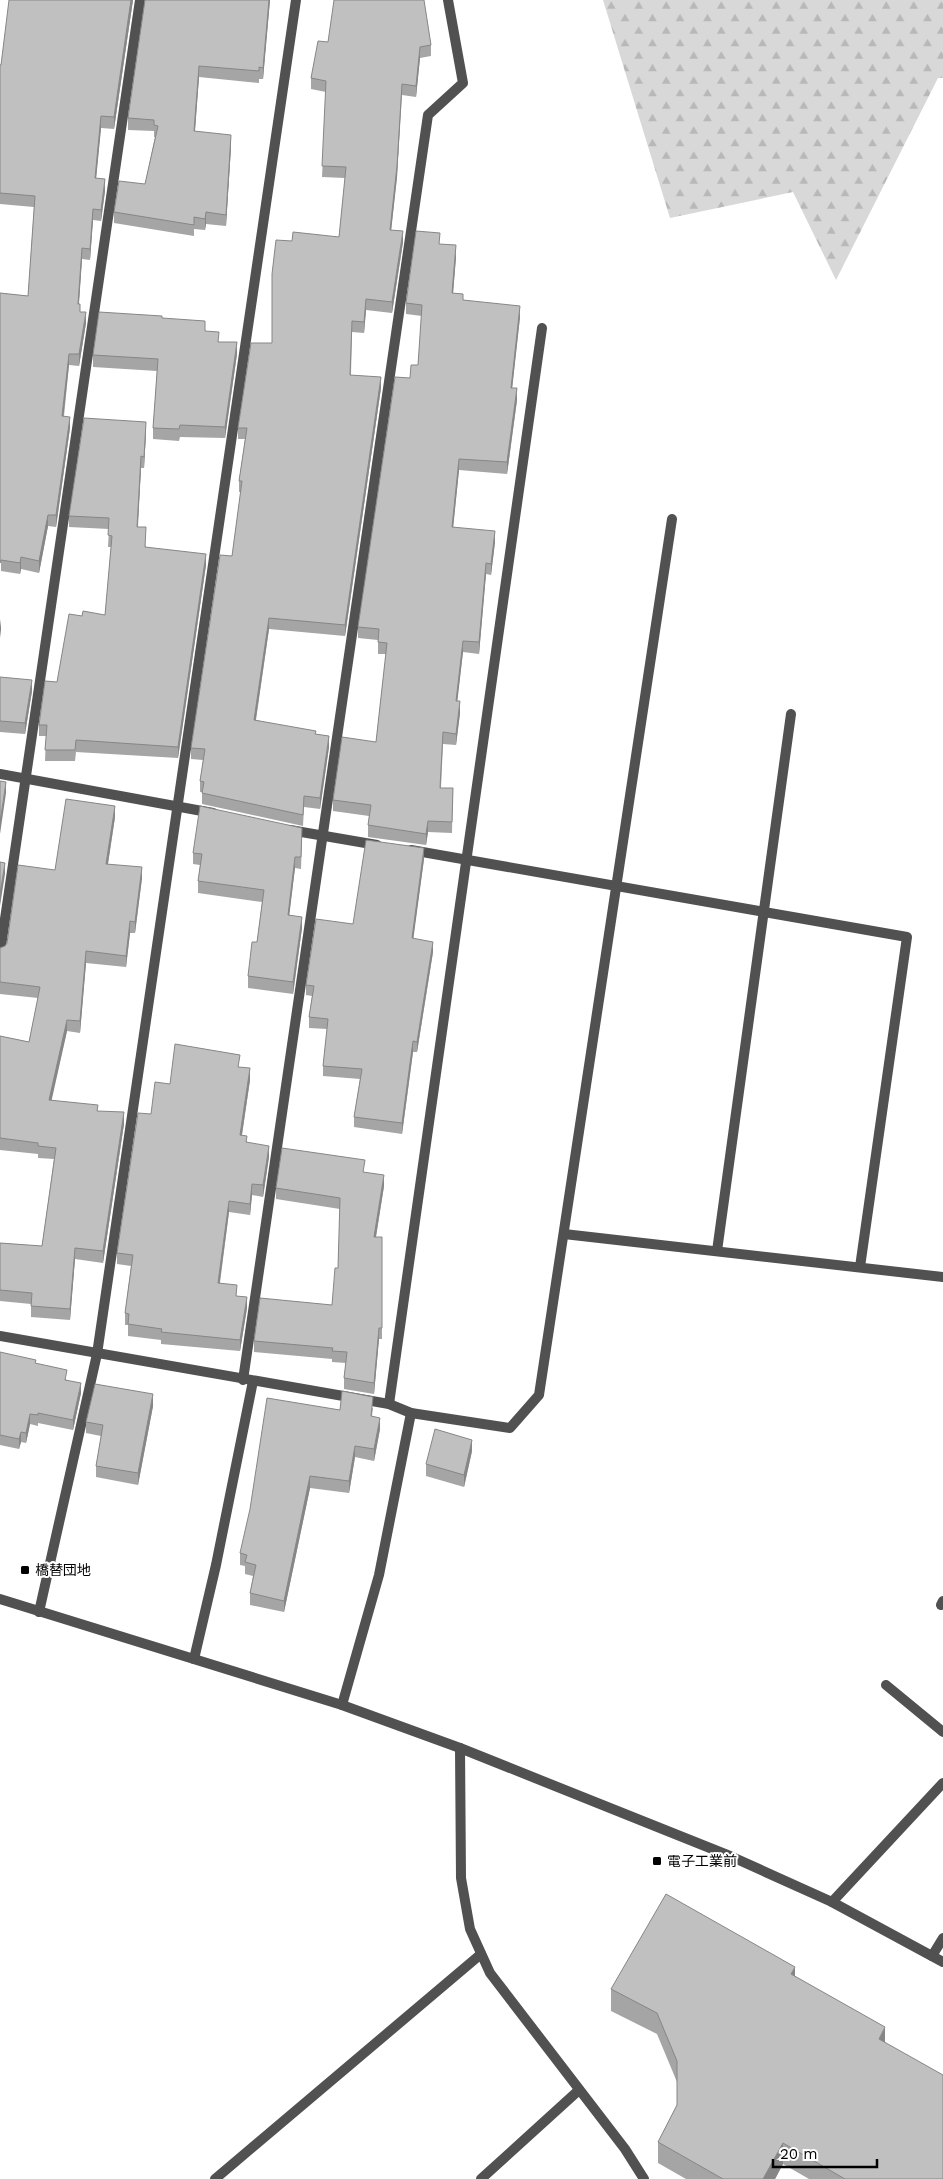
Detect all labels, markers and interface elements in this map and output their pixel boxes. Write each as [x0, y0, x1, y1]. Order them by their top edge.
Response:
place label: 橋替団地 [35, 1562, 91, 1578]
marker: 橋替団地 [19, 1564, 31, 1576]
place label: 電子工業前 [667, 1853, 737, 1869]
marker: 電子工業前 [651, 1855, 663, 1867]
scale bar [773, 2136, 877, 2168]
text: 20 m [780, 2145, 818, 2163]

